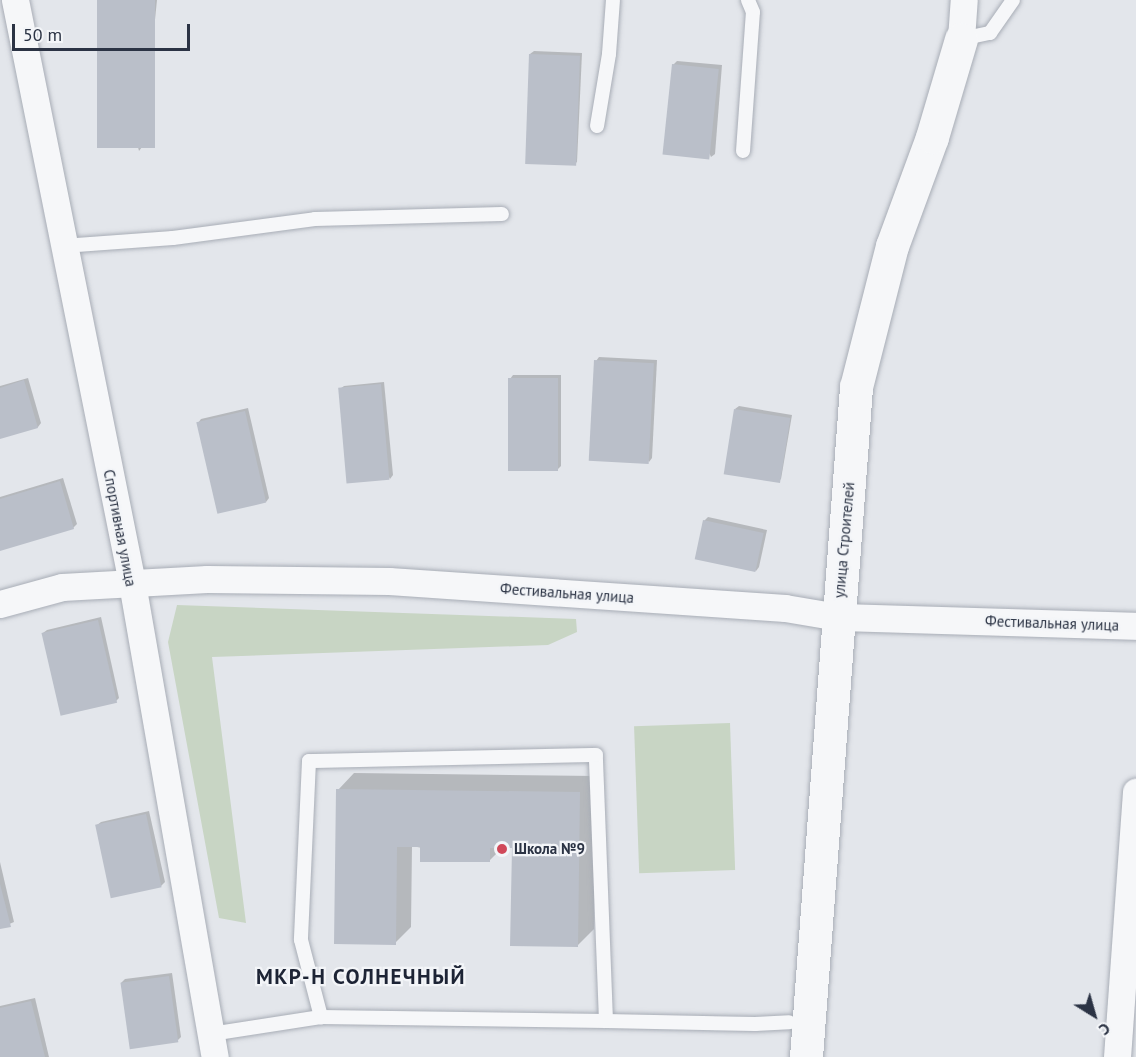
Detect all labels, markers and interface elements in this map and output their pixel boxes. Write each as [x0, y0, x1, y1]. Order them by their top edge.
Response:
scale bar [15, 12, 194, 50]
text: 50 m [23, 23, 62, 46]
street label: Спортивная улица [100, 468, 140, 588]
street label: улица Строителей [830, 481, 858, 599]
street label: Фестивальная улица [499, 579, 635, 607]
street label: Фестивальная улица [985, 612, 1119, 634]
place label: Школа №9 [514, 840, 585, 858]
marker: Школа №9 [495, 842, 509, 856]
district label: МКР-Н СОЛНЕЧНЫЙ [256, 964, 466, 990]
north arrow [1064, 985, 1124, 1045]
text: С [1095, 1019, 1114, 1040]

